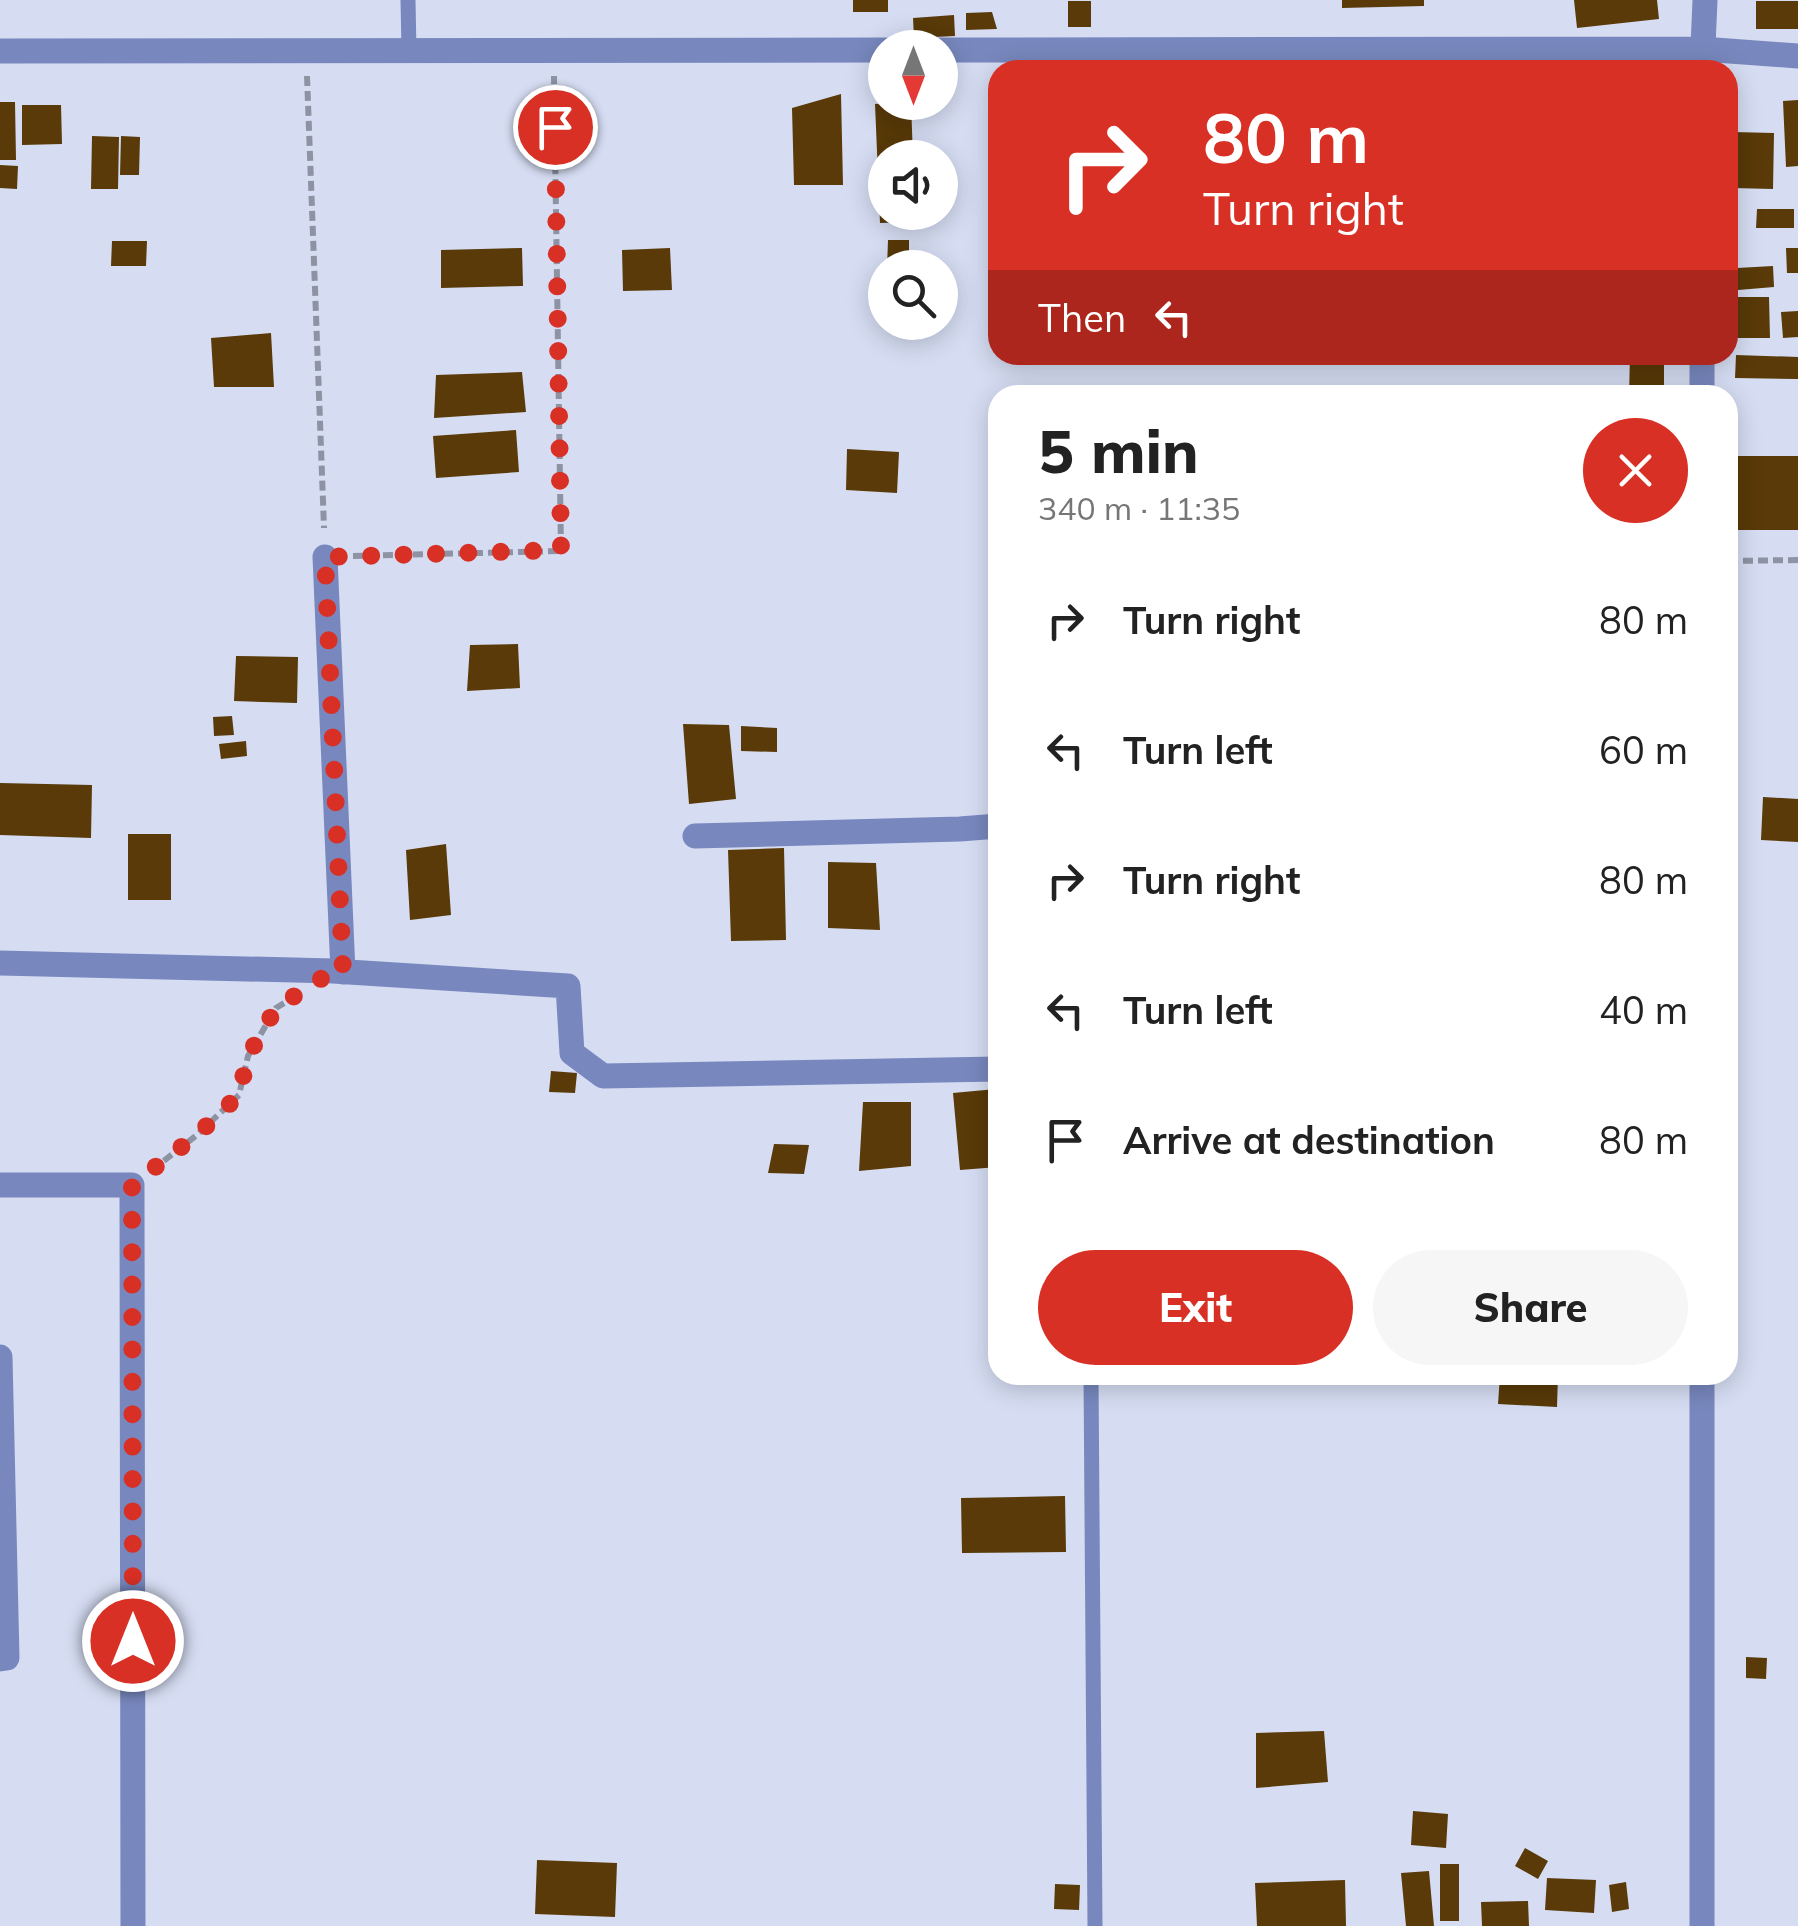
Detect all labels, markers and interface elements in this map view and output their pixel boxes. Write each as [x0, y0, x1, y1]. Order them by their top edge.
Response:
north arrow [868, 30, 958, 120]
map controls [868, 30, 958, 340]
pin [513, 85, 598, 170]
text: 80 m [1203, 93, 1369, 181]
icon: arrive [528, 100, 583, 155]
icon: right [1038, 100, 1168, 230]
button: sound [868, 140, 958, 230]
text: Turn right [1203, 180, 1404, 236]
button: search [868, 250, 958, 340]
icon: left [1146, 290, 1201, 345]
text: Then [1038, 294, 1126, 342]
text: 5 min [1038, 413, 1199, 488]
button: close [1583, 418, 1688, 523]
text: 340 m · 11:35 [1038, 488, 1240, 528]
icon: right [1038, 593, 1093, 648]
text: Turn right [1123, 596, 1300, 644]
text: 80 m [1599, 596, 1688, 644]
icon: left [1038, 723, 1093, 778]
text: Turn left [1123, 726, 1273, 774]
text: 60 m [1599, 726, 1688, 774]
icon: right [1038, 853, 1093, 908]
text: Turn right [1123, 856, 1300, 904]
text: 80 m [1599, 856, 1688, 904]
icon: left [1038, 983, 1093, 1038]
text: Turn left [1123, 986, 1273, 1034]
text: 40 m [1599, 986, 1688, 1034]
icon: arrive [1038, 1113, 1093, 1168]
text: Arrive at destination [1123, 1116, 1495, 1164]
text: 80 m [1599, 1116, 1688, 1164]
button: Exit [1038, 1250, 1353, 1365]
button: Share [1373, 1250, 1688, 1365]
position arrow [81, 1589, 185, 1693]

